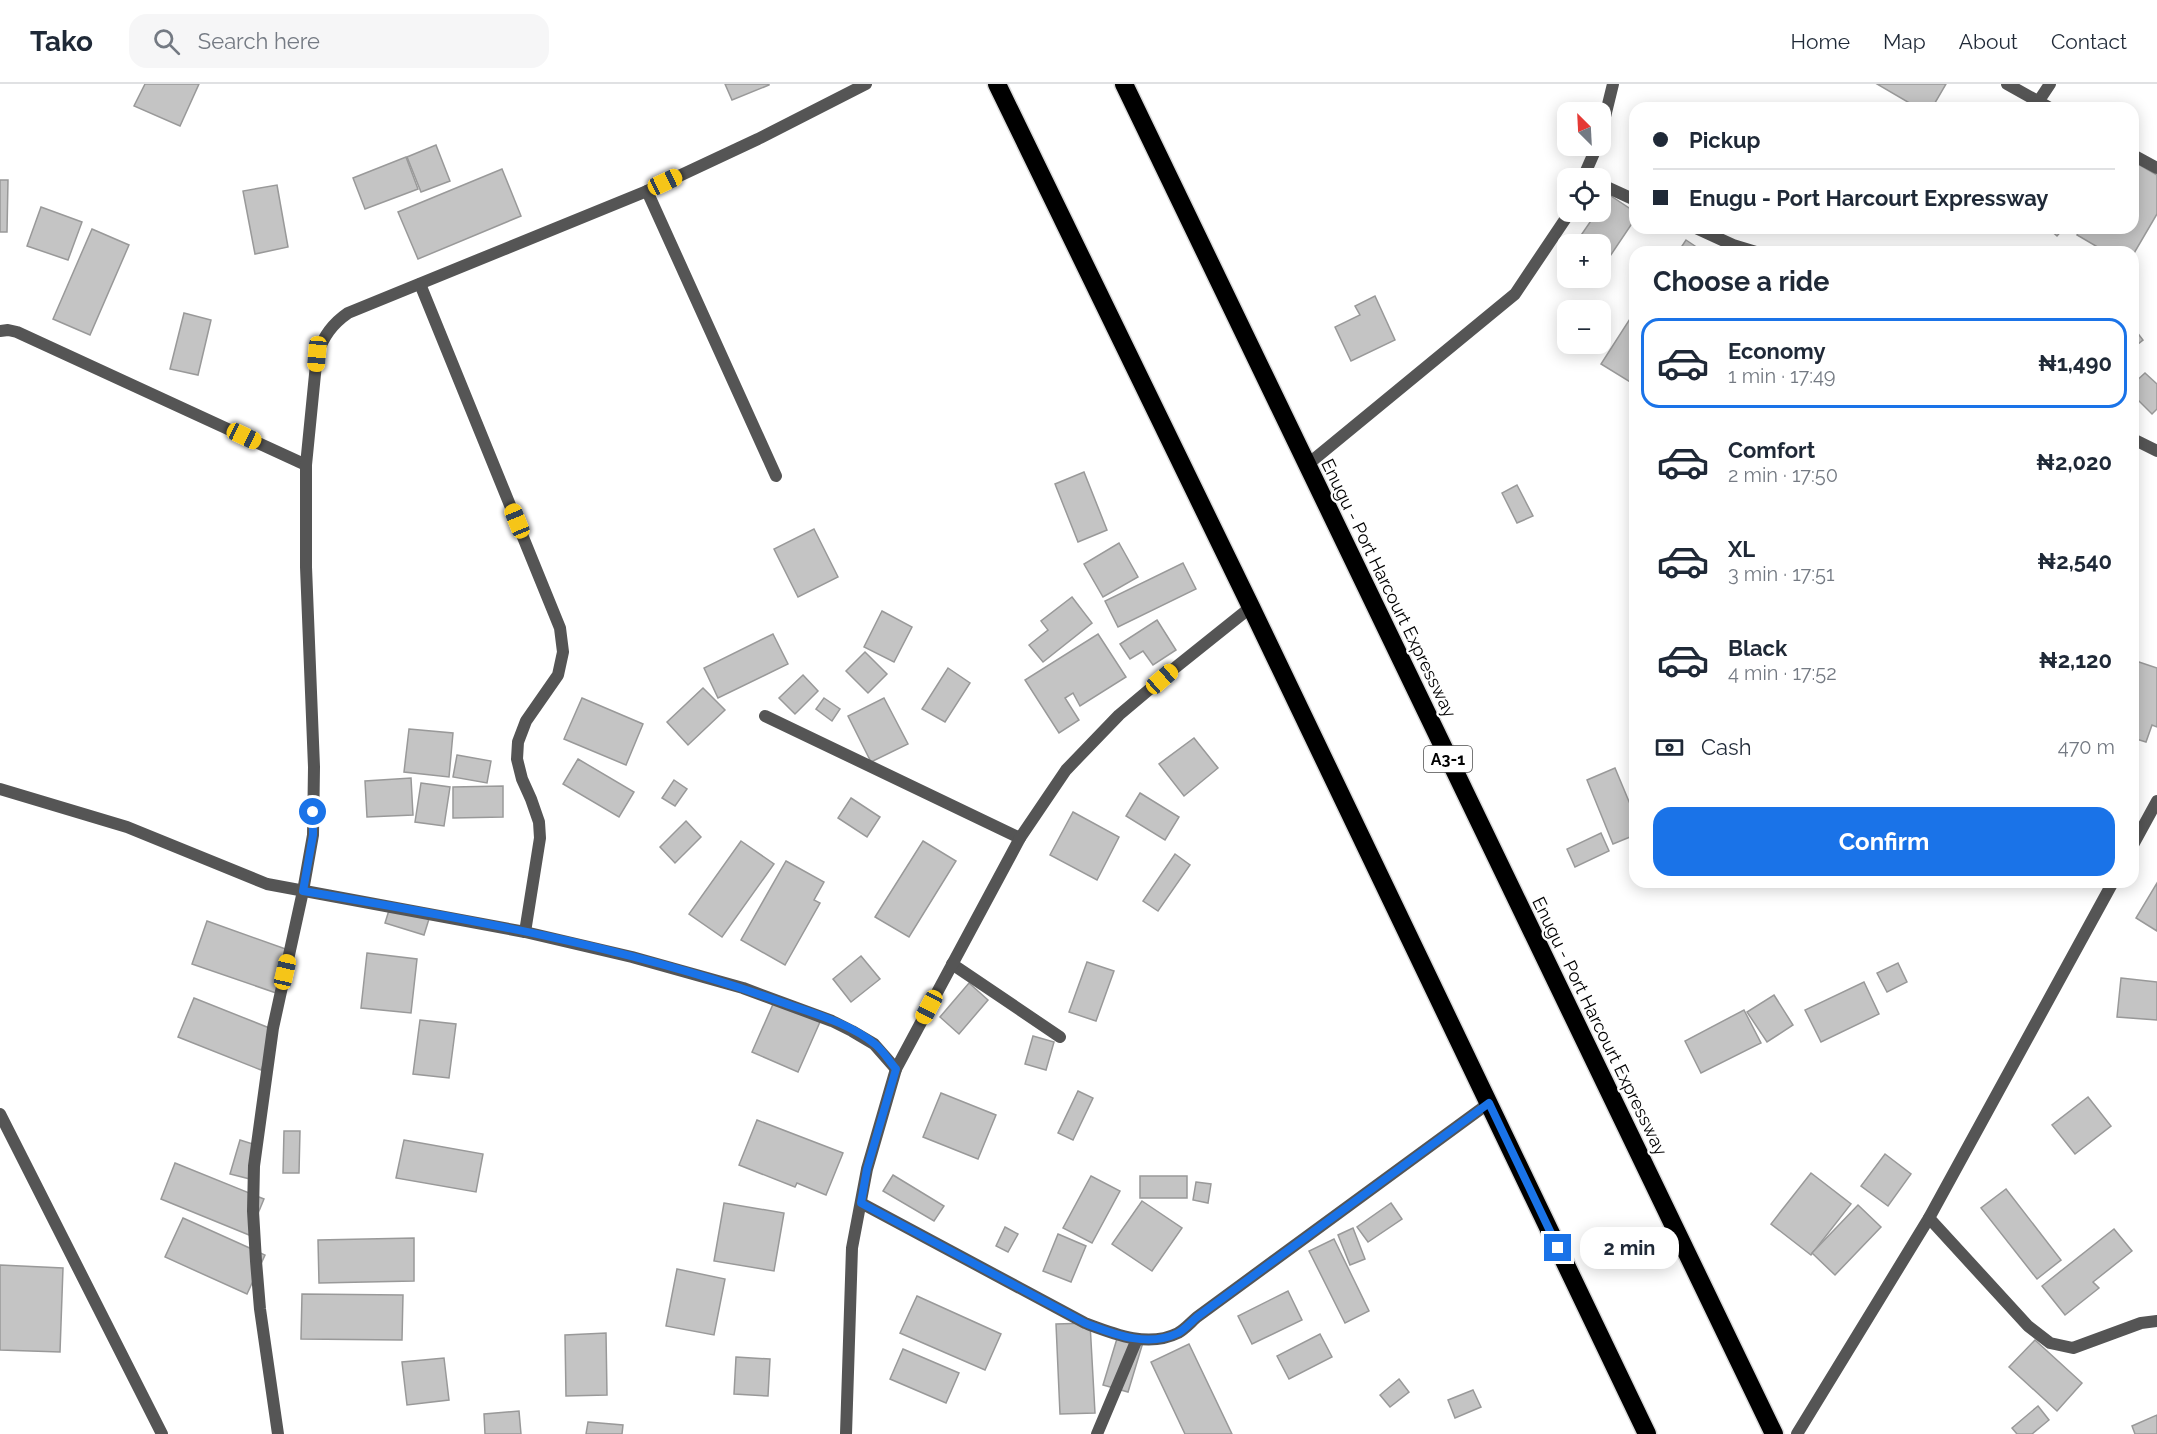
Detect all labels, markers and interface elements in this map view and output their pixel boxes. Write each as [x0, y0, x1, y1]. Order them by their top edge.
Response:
search box [129, 14, 549, 68]
text: Tako [30, 25, 93, 58]
icon: search [150, 25, 183, 58]
text: Search here [198, 28, 320, 54]
text: Home [1791, 29, 1850, 54]
text: Map [1883, 29, 1926, 54]
text: About [1959, 29, 2018, 54]
text: Contact [2051, 29, 2127, 54]
north arrow [1557, 102, 1611, 156]
map controls [1557, 102, 1611, 354]
text: Pickup [1689, 127, 1761, 153]
car [645, 166, 685, 198]
button: locate [1557, 168, 1611, 222]
text: Enugu - Port Harcourt Expressway [1689, 185, 2048, 211]
button: + [1557, 234, 1611, 288]
text: Choose a ride [1653, 266, 1829, 297]
button: − [1557, 300, 1611, 354]
car [306, 335, 328, 373]
icon: car [1656, 336, 1710, 390]
text: Economy [1728, 338, 1826, 364]
text: ₦1,490 [2038, 350, 2112, 376]
text: 1 min · 17:49 [1728, 364, 1836, 388]
car [224, 420, 264, 452]
icon: car [1656, 435, 1710, 489]
text: Comfort [1728, 437, 1815, 463]
text: ₦2,020 [2036, 449, 2112, 475]
street label: Enugu - Port Harcourt Expressway [1317, 455, 1461, 721]
text: 2 min · 17:50 [1728, 463, 1838, 487]
car [502, 501, 532, 541]
icon: car [1656, 534, 1710, 588]
text: XL [1728, 536, 1755, 562]
text: ₦2,540 [2037, 548, 2112, 574]
text: 3 min · 17:51 [1728, 562, 1835, 586]
icon: car [1656, 633, 1710, 687]
text: Black [1728, 635, 1787, 661]
text: ₦2,120 [2039, 647, 2112, 673]
car [1143, 660, 1181, 698]
text: 4 min · 17:52 [1728, 661, 1837, 685]
icon: cash [1653, 731, 1686, 764]
text: Cash [1701, 734, 1752, 760]
text: 470 m [2058, 735, 2115, 759]
road number: A3-1 [1424, 746, 1472, 772]
route start [299, 798, 326, 825]
button: Confirm [1653, 807, 2115, 876]
street label: Enugu - Port Harcourt Expressway [1528, 893, 1672, 1159]
car [272, 952, 298, 992]
car [913, 987, 945, 1027]
callout: 2 min [1579, 1227, 1678, 1269]
route end [1544, 1234, 1571, 1261]
text: 2 min [1604, 1236, 1655, 1260]

